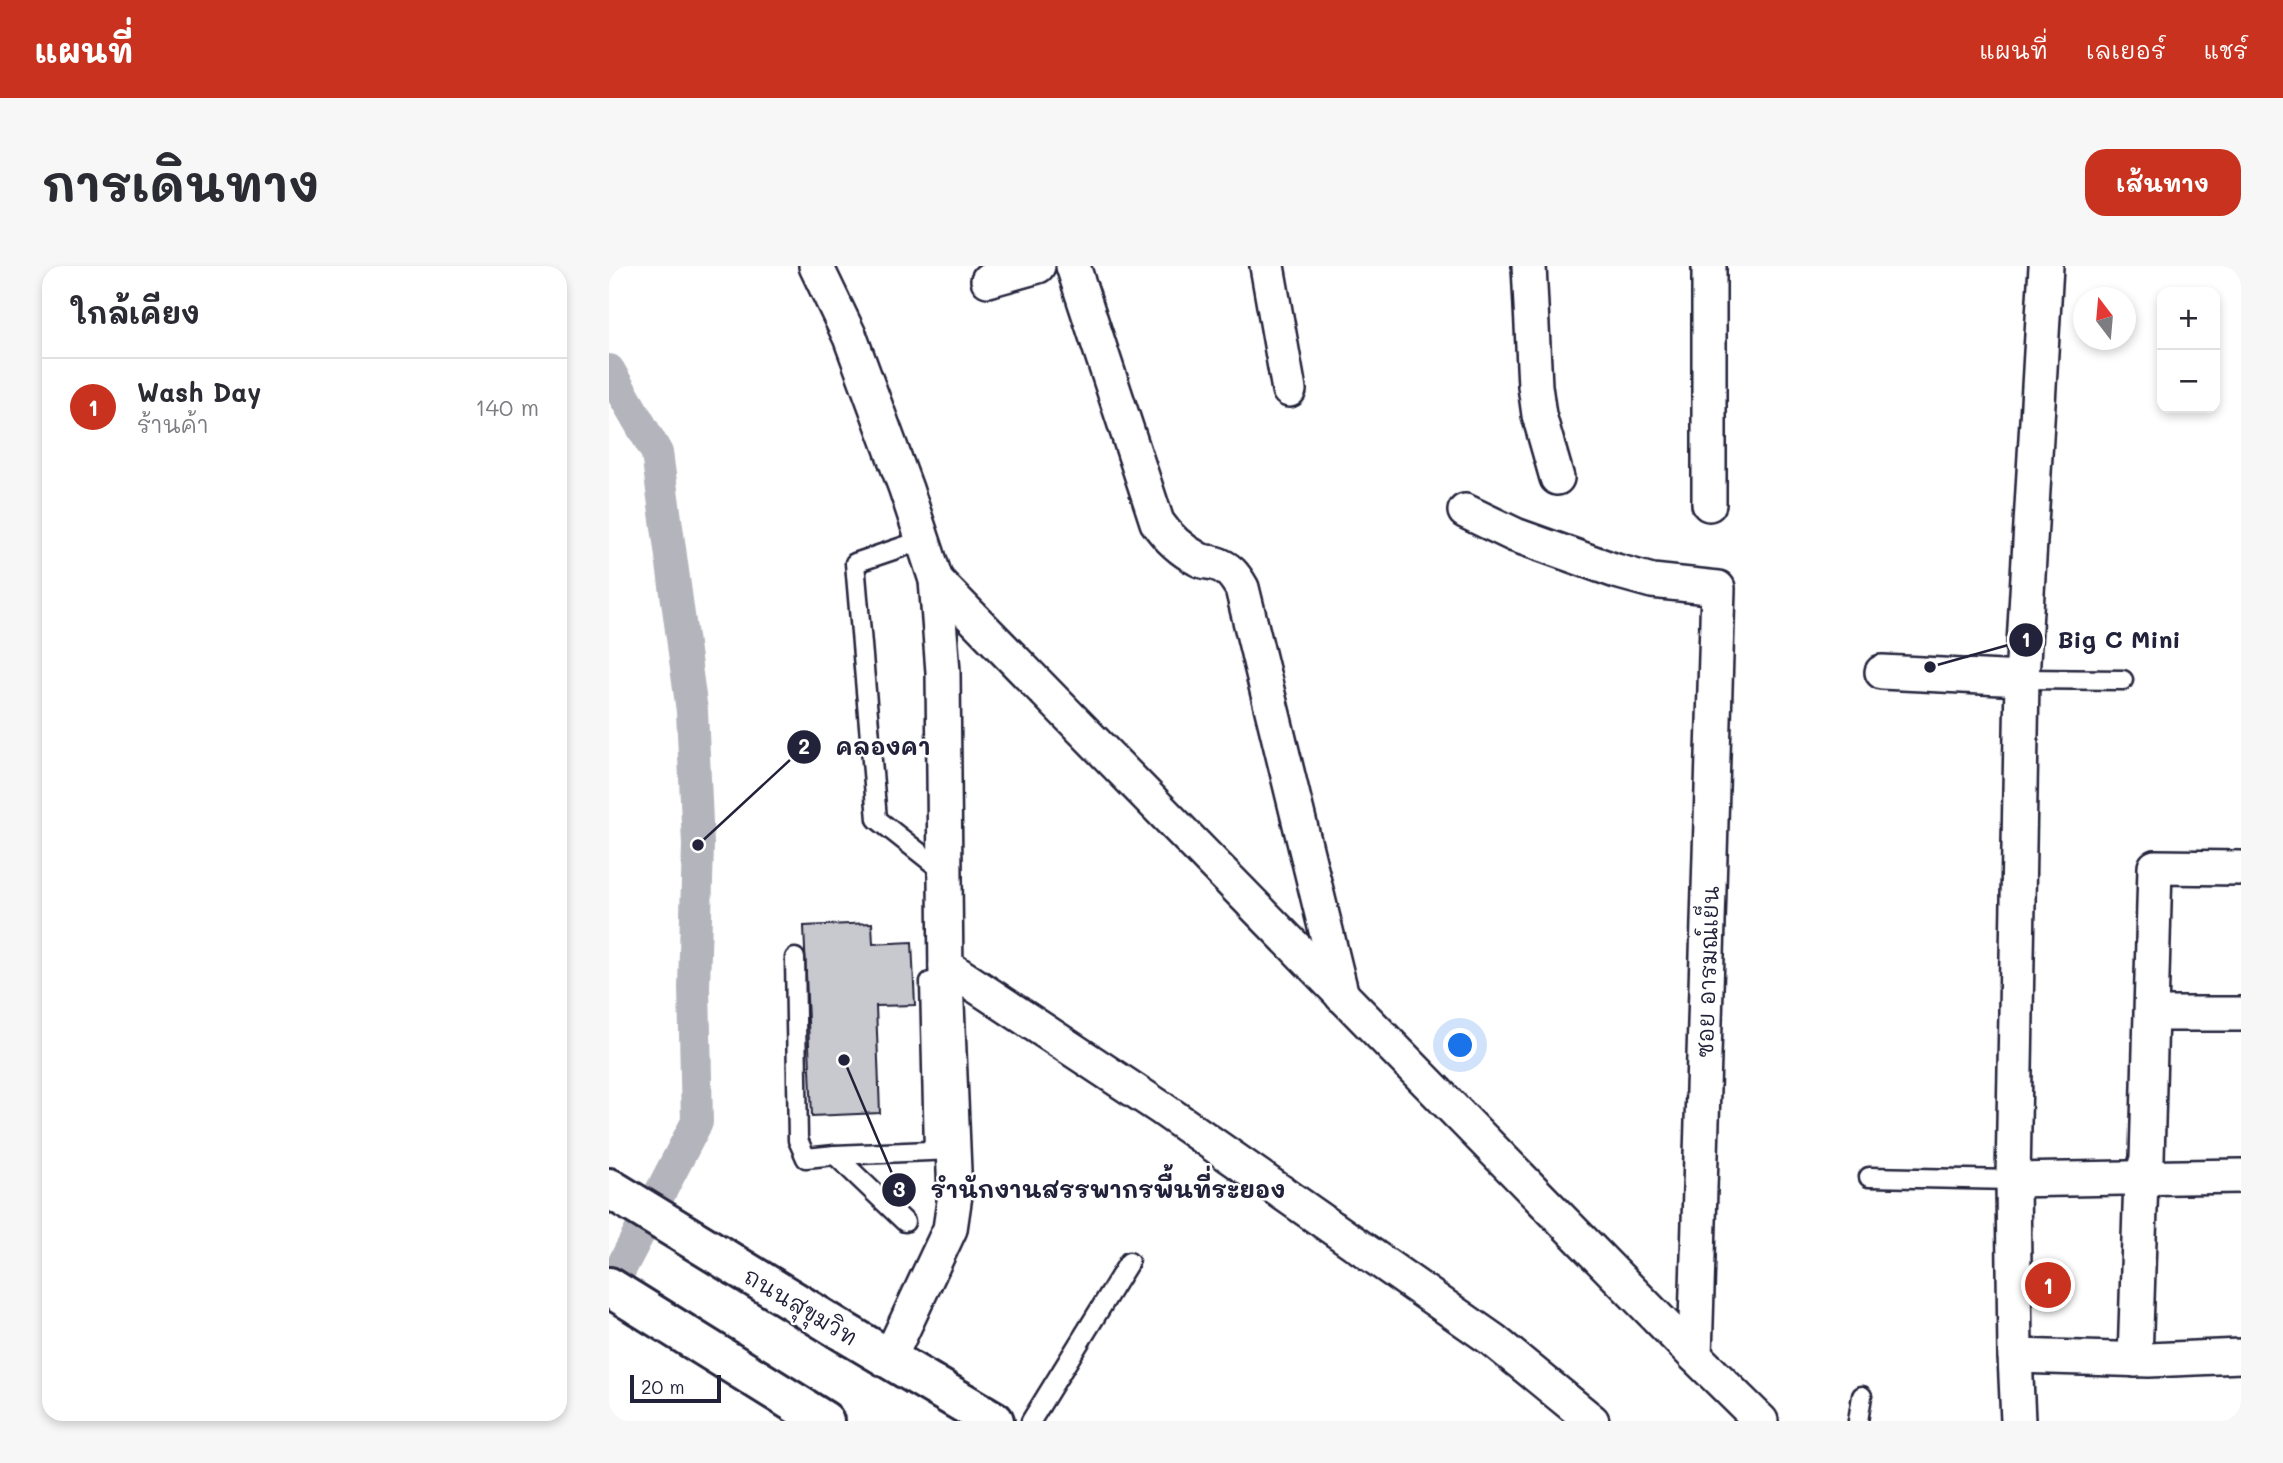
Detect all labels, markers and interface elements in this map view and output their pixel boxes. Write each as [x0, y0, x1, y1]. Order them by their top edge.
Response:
text: แผนที่ [35, 28, 133, 71]
text: แผนที่ [1980, 34, 2048, 65]
text: เลเยอร์ [2086, 34, 2166, 65]
text: แชร์ [2204, 34, 2248, 65]
button: เส้นทาง [2085, 149, 2241, 216]
text: การเดินทาง [42, 151, 319, 214]
north arrow [2073, 287, 2136, 350]
map controls [2157, 287, 2220, 413]
button: + [2157, 287, 2220, 350]
text: ใกล้เคียง [70, 292, 200, 332]
button: − [2157, 350, 2220, 413]
text: Wash Day [137, 375, 261, 409]
text: 1 [88, 392, 98, 422]
text: 140 m [475, 392, 539, 422]
text: ร้านค้า [137, 409, 209, 439]
callout: Big C Mini [2008, 617, 2194, 662]
text: Big C Mini [2057, 623, 2181, 654]
text: 1 [2021, 625, 2031, 652]
callout: คลองคา [786, 724, 944, 769]
text: คลองคา [835, 730, 931, 761]
text: 2 [798, 732, 810, 759]
street label: ซอย อารมณ์เย็น [1686, 886, 1725, 1058]
your location [1443, 1028, 1477, 1062]
text: รำนักงานสรรพากรพื้นที่ระยอง [931, 1164, 1285, 1204]
callout: รำนักงานสรรพากรพื้นที่ระยอง [882, 1167, 1300, 1212]
text: 3 [893, 1175, 905, 1202]
pin: 1 [2025, 1259, 2071, 1311]
street label: ถนนสุขุมวิท [737, 1260, 864, 1354]
scale bar [630, 1372, 721, 1404]
text: 20 m [641, 1374, 685, 1399]

